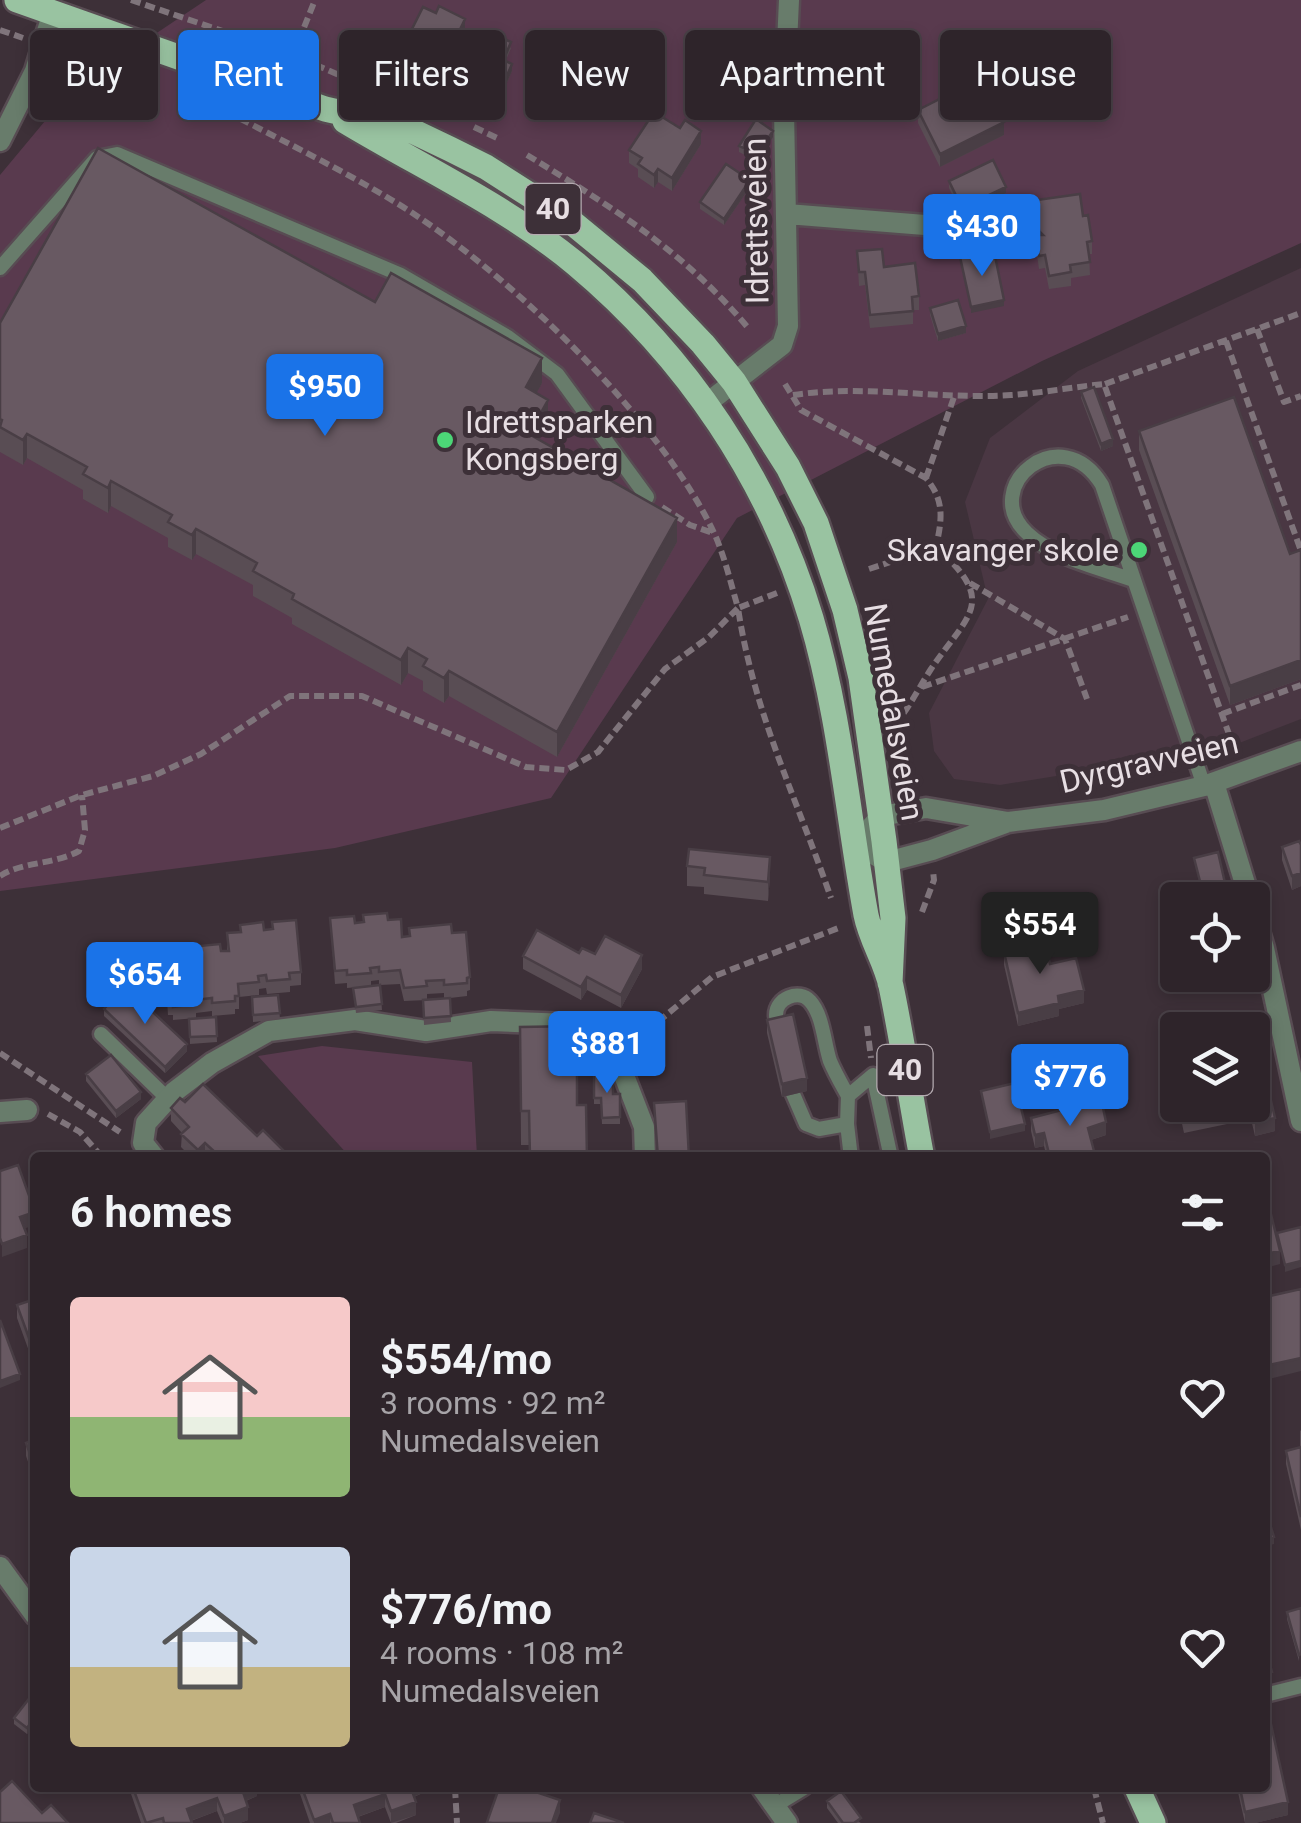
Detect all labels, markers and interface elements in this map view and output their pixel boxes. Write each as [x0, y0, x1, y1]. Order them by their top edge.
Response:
chip: Buy [30, 30, 158, 120]
chip: Rent [178, 30, 319, 120]
chip: Filters [339, 30, 505, 120]
chip: New [525, 30, 665, 120]
chip: Apartment [685, 30, 920, 120]
chip: House [940, 30, 1111, 120]
street label: Idrettsveien [736, 137, 776, 305]
road number: 40 [526, 184, 580, 234]
pin: $430 [923, 194, 1041, 279]
text: $430 [945, 207, 1019, 245]
pin: $950 [266, 354, 384, 439]
text: $950 [288, 367, 362, 405]
place label: Idrettsparken Kongsberg [465, 403, 653, 478]
marker: Idrettsparken Kongsberg [434, 429, 456, 451]
place label: Skavanger skole [887, 531, 1119, 569]
marker: Skavanger skole [1128, 539, 1150, 561]
street label: Numedalsveien [856, 600, 932, 824]
street label: Dyrgravveien [1056, 723, 1242, 801]
map controls [1160, 882, 1270, 1122]
button: locate [1160, 882, 1270, 992]
pin: $554 [981, 892, 1099, 977]
text: $554 [1003, 905, 1077, 943]
pin: $654 [86, 942, 204, 1027]
text: $654 [108, 955, 182, 993]
pin: $881 [548, 1011, 666, 1096]
button: layers [1160, 1012, 1270, 1122]
text: $881 [570, 1024, 644, 1062]
pin: $776 [1011, 1044, 1129, 1129]
road number: 40 [878, 1045, 932, 1095]
text: $776 [1033, 1057, 1107, 1095]
icon: filters [1175, 1185, 1230, 1240]
text: 6 homes [70, 1188, 232, 1237]
text: $554/mo [380, 1335, 552, 1384]
icon: home [150, 1337, 270, 1457]
icon: heart [1175, 1370, 1230, 1425]
text: 3 rooms · 92 m² [380, 1384, 605, 1422]
text: Numedalsveien [380, 1422, 600, 1460]
text: $776/mo [380, 1585, 552, 1634]
icon: home [150, 1587, 270, 1707]
icon: heart [1175, 1620, 1230, 1675]
text: 4 rooms · 108 m² [380, 1634, 623, 1672]
text: Numedalsveien [380, 1672, 600, 1710]

